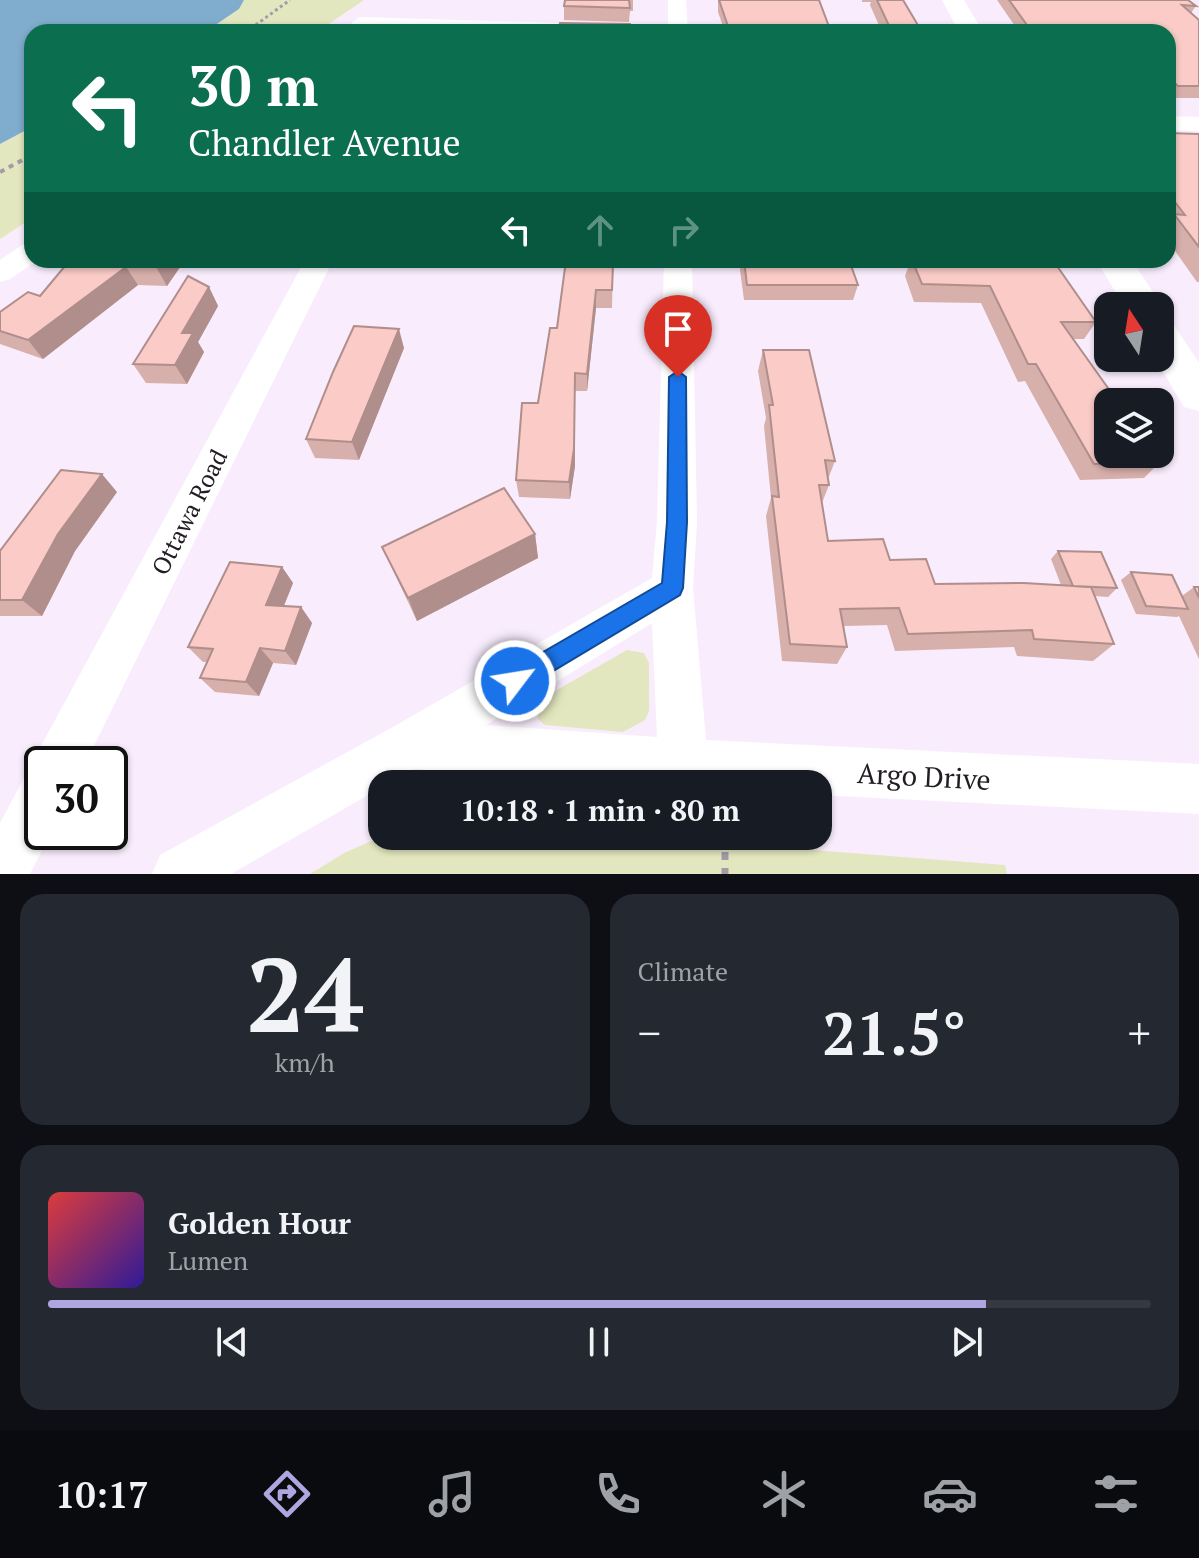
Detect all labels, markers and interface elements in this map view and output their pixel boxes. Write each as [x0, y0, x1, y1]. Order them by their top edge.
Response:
text: 30 m [188, 48, 318, 122]
icon: left [56, 56, 160, 160]
text: Chandler Avenue [188, 119, 461, 166]
icon: left [494, 208, 538, 252]
icon: ahead [578, 208, 622, 252]
icon: right [662, 208, 706, 252]
north arrow [1094, 292, 1174, 372]
map controls [1094, 292, 1174, 468]
pin [644, 295, 712, 377]
icon: arrive [656, 307, 700, 351]
button: layers [1094, 388, 1174, 468]
street label: Ottawa Road [144, 444, 234, 580]
position arrow [473, 639, 557, 723]
speed limit sign: 30 [24, 746, 128, 850]
street label: Argo Drive [856, 754, 992, 798]
text: 10:18 · 1 min · 80 m [460, 790, 740, 830]
text: 24 [246, 924, 364, 1062]
text: Climate [638, 954, 728, 988]
text: 21.5° [822, 993, 966, 1072]
text: − [638, 1003, 661, 1062]
text: + [1128, 1003, 1151, 1062]
text: km/h [275, 1045, 335, 1079]
text: Golden Hour [168, 1203, 351, 1243]
text: Lumen [168, 1243, 248, 1277]
icon: previous [210, 1320, 254, 1364]
icon: pause [577, 1320, 621, 1364]
icon: next [945, 1320, 989, 1364]
icon: directions [259, 1466, 315, 1522]
icon: music [424, 1466, 480, 1522]
icon: phone [590, 1466, 646, 1522]
icon: climate [756, 1466, 812, 1522]
icon: car [922, 1466, 978, 1522]
icon: filters [1088, 1466, 1144, 1522]
text: 10:17 [55, 1471, 149, 1518]

